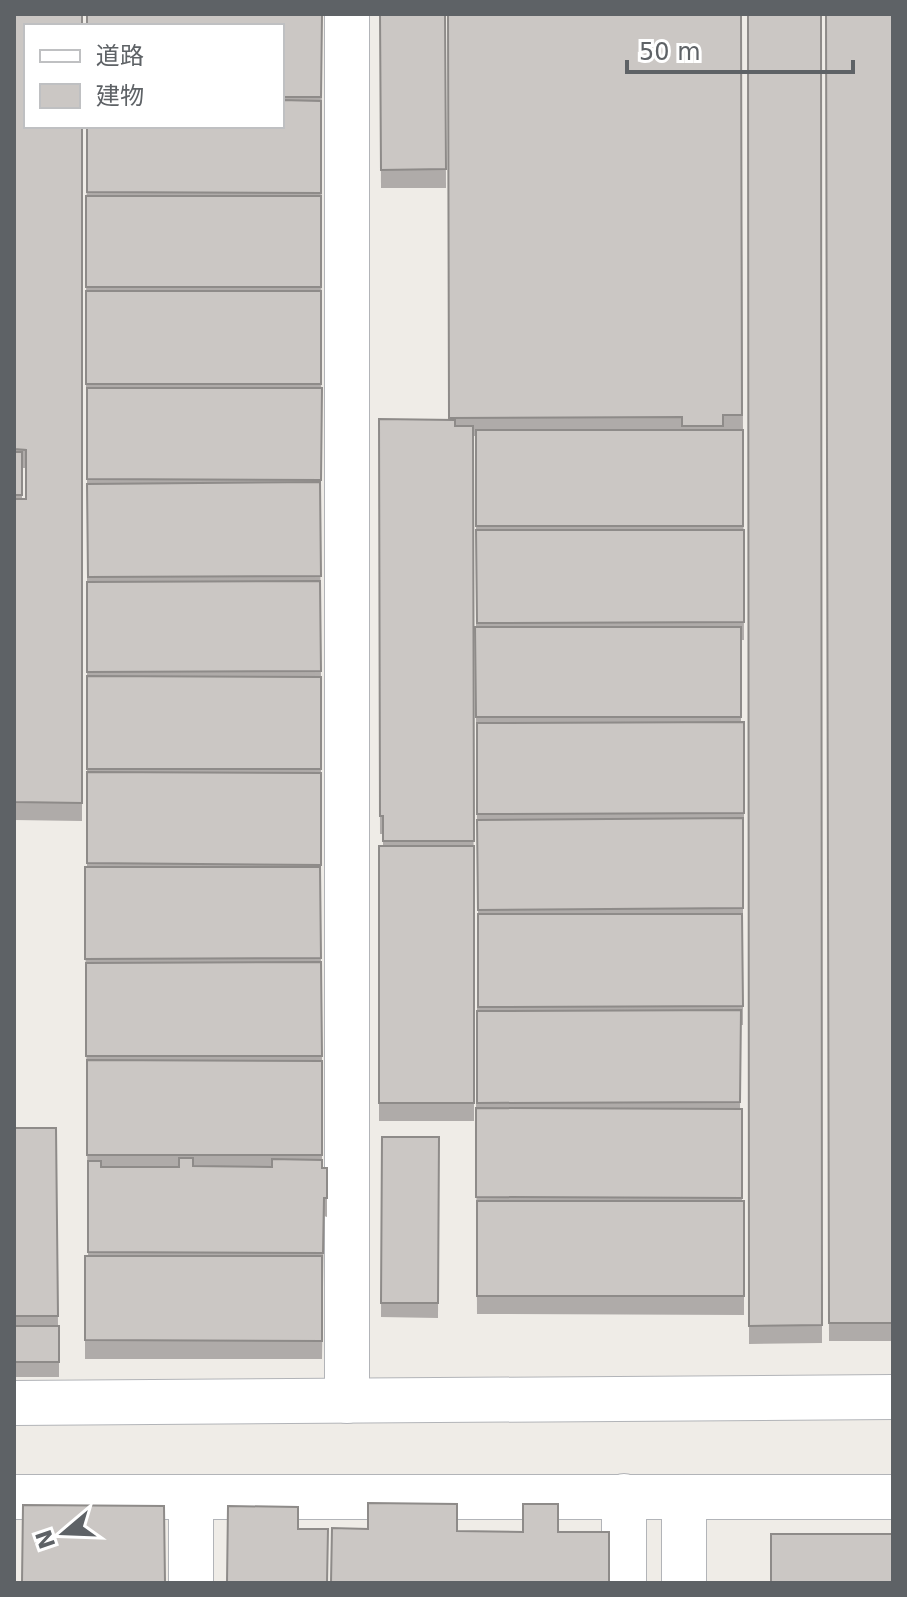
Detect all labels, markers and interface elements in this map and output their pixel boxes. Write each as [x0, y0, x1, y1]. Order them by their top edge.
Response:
legend [24, 24, 284, 128]
scale bar [627, 24, 853, 74]
text: 50 m [639, 38, 701, 66]
text: 道路 [96, 42, 144, 70]
text: 建物 [96, 82, 144, 110]
north arrow [24, 1493, 104, 1573]
text: N [31, 1527, 60, 1552]

